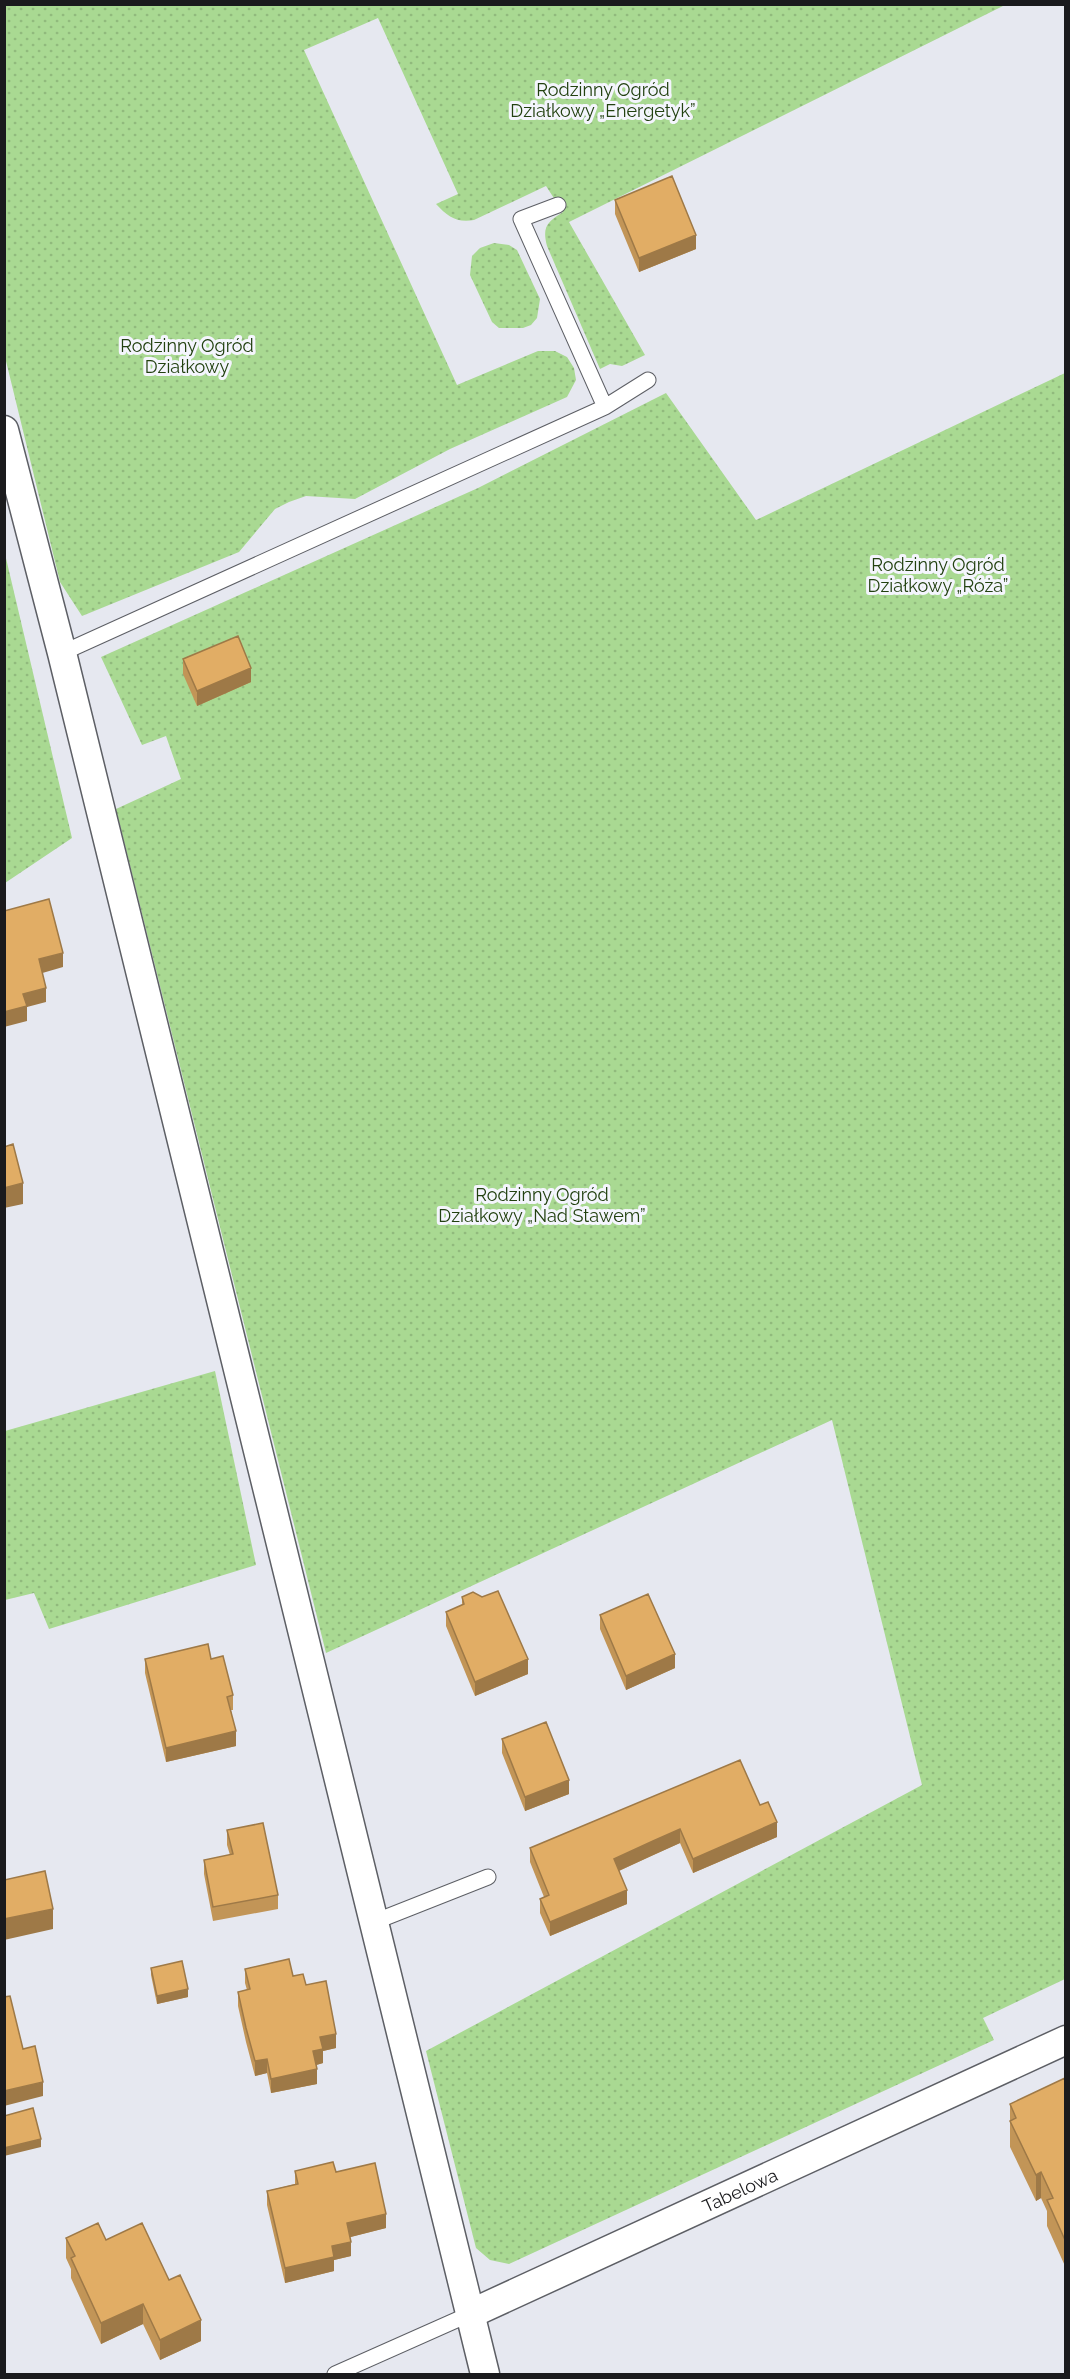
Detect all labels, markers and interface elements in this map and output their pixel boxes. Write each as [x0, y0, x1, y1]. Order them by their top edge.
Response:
park label: Rodzinny Ogród Działkowy „Energetyk” [510, 79, 696, 121]
park label: Rodzinny Ogród Działkowy [120, 335, 254, 377]
park label: Rodzinny Ogród Działkowy „Róża” [868, 554, 1008, 596]
park label: Rodzinny Ogród Działkowy „Nad Stawem” [438, 1184, 646, 1226]
street label: Tabelowa [699, 2164, 781, 2216]

